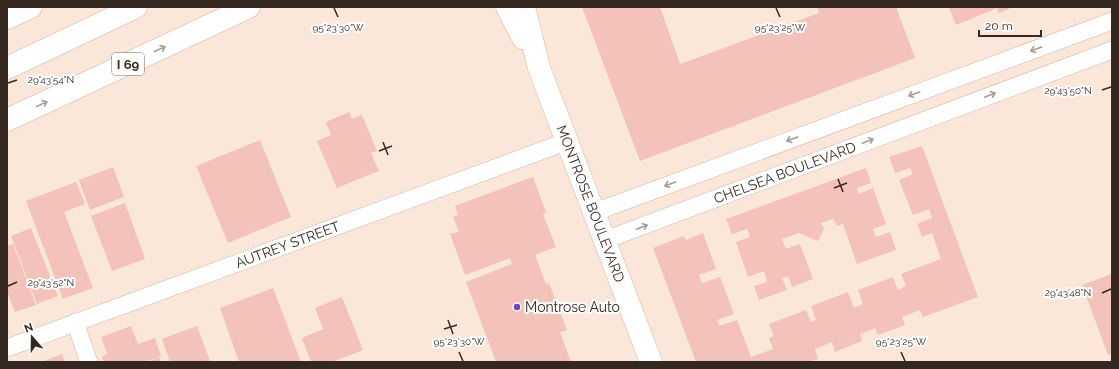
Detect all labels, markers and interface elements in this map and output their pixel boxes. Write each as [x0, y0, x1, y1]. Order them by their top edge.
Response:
scale bar [979, 12, 1041, 38]
text: 20 m [985, 19, 1013, 33]
text: 95°23'30"W [312, 22, 364, 33]
text: 95°23'25"W [755, 22, 806, 33]
one-way arrow [154, 45, 166, 52]
one-way arrow [1030, 45, 1042, 53]
road number: I 69 [112, 53, 144, 75]
text: 29°43'54"N [28, 74, 74, 85]
text: 29°43'50"N [1044, 85, 1092, 96]
one-way arrow [909, 90, 921, 98]
one-way arrow [983, 91, 995, 99]
one-way arrow [36, 100, 48, 107]
street label: MONTROSE BOULEVARD [554, 123, 628, 284]
one-way arrow [787, 135, 799, 143]
one-way arrow [862, 137, 874, 145]
street label: CHELSEA BOULEVARD [711, 139, 858, 207]
one-way arrow [664, 181, 677, 188]
street label: AUTREY STREET [233, 218, 342, 271]
one-way arrow [635, 222, 647, 230]
text: 29°43'52"N [28, 277, 74, 288]
text: 29°43'48"N [1045, 287, 1091, 298]
place label: Montrose Auto [525, 299, 620, 315]
marker: Montrose Auto [512, 302, 522, 312]
north arrow [12, 317, 52, 357]
text: N [23, 321, 35, 336]
text: 95°23'30"W [433, 336, 485, 347]
text: 95°23'25"W [876, 336, 927, 347]

